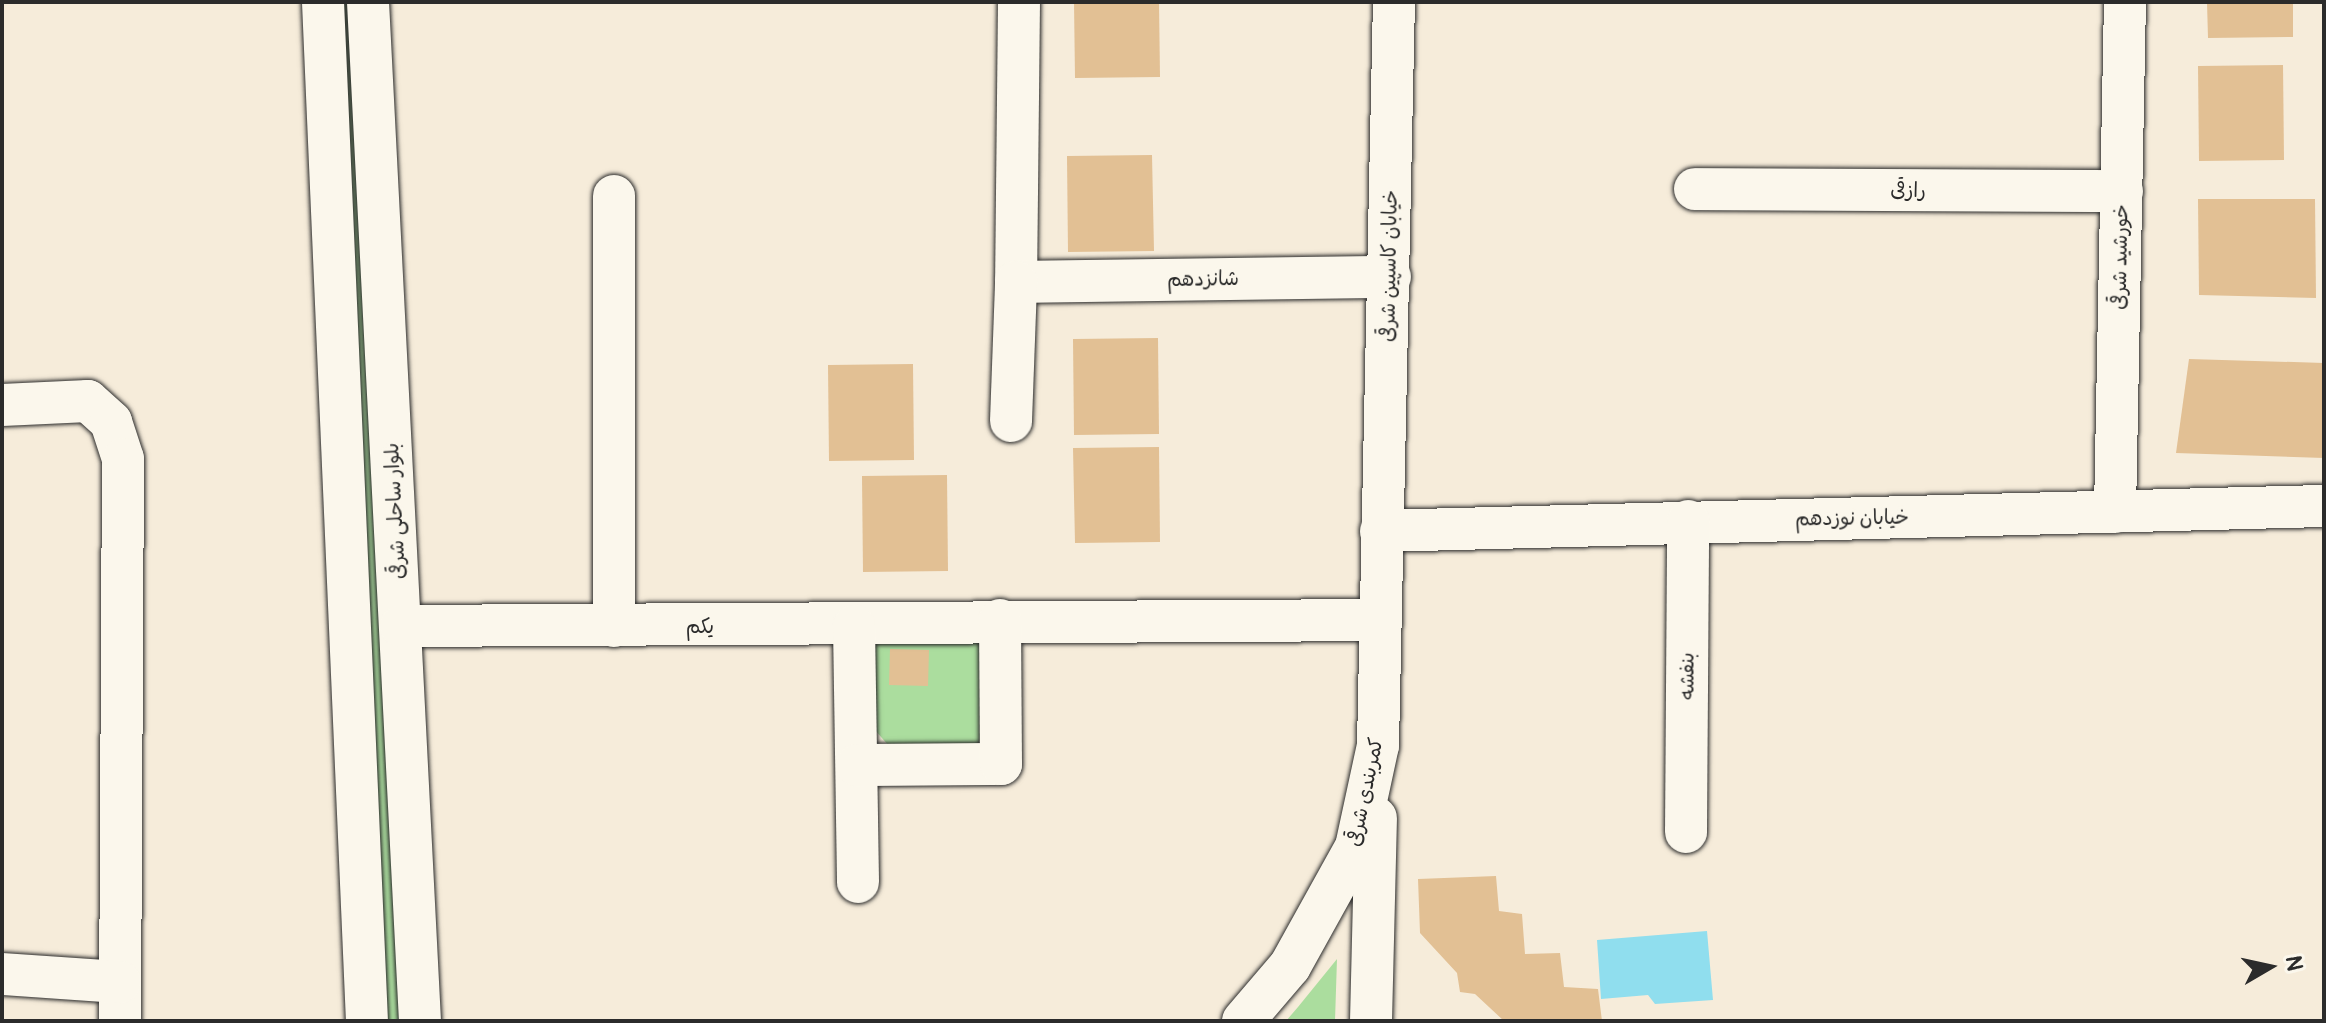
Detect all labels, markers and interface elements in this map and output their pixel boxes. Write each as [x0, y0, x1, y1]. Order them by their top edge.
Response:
street label: رازقی [1890, 178, 1926, 202]
street label: خیابان کاسپین شرقی [1376, 190, 1402, 342]
street label: خورشید شرقی [2107, 204, 2133, 310]
street label: شانزدهم [1167, 266, 1239, 292]
street label: بلوار ساحلی شرقی [379, 442, 411, 580]
street label: خیابان نوزدهم [1795, 505, 1909, 531]
street label: یکم [686, 614, 714, 638]
street label: بنفشه [1675, 652, 1699, 700]
street label: کمربندی شرقی [1342, 735, 1388, 849]
north arrow [2230, 927, 2310, 1007]
text: N [2279, 954, 2309, 973]

